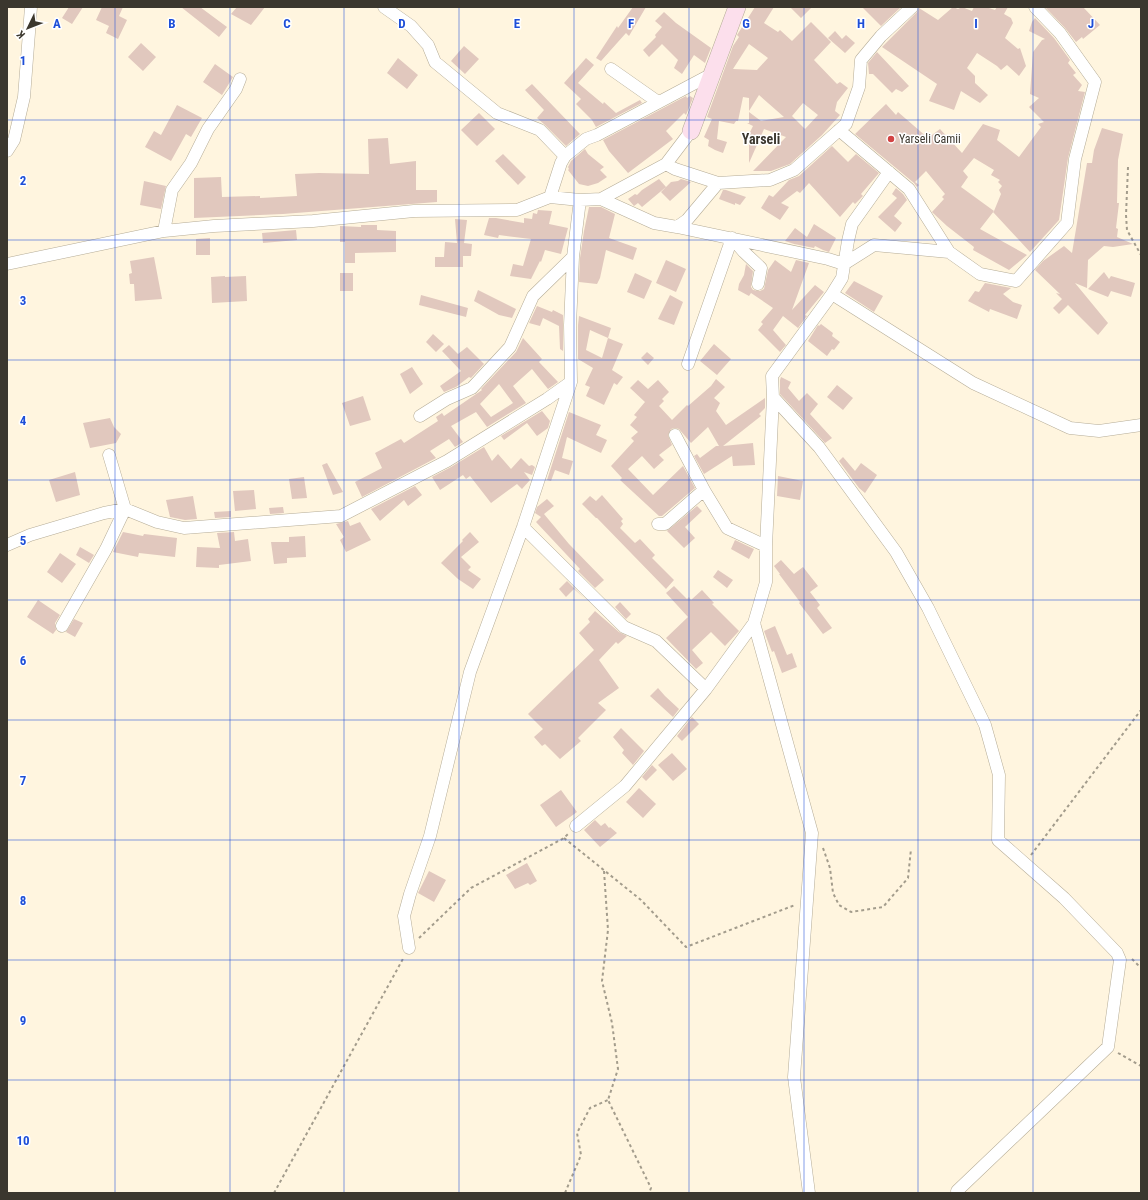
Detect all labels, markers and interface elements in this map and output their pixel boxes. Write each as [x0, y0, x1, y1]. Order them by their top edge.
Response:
north arrow [8, 8, 48, 48]
text: A [53, 16, 61, 31]
text: B [168, 16, 176, 31]
text: C [283, 16, 291, 31]
text: D [398, 16, 406, 31]
text: E [514, 16, 521, 31]
text: F [628, 16, 634, 31]
text: G [742, 16, 750, 31]
text: H [857, 16, 865, 31]
text: I [974, 16, 978, 31]
text: J [1088, 16, 1094, 31]
text: K [14, 27, 28, 41]
text: 1 [20, 53, 26, 68]
district label: Yarseli [742, 131, 780, 147]
place label: Yarseli Camii [899, 132, 961, 146]
marker: Yarseli Camii [886, 134, 896, 144]
text: 2 [20, 173, 27, 188]
text: 3 [20, 293, 26, 308]
text: 4 [20, 413, 27, 428]
text: 5 [20, 533, 27, 548]
text: 6 [20, 653, 27, 668]
text: 7 [20, 773, 27, 788]
text: 8 [20, 893, 26, 908]
text: 9 [20, 1013, 26, 1028]
text: 10 [16, 1133, 30, 1148]

